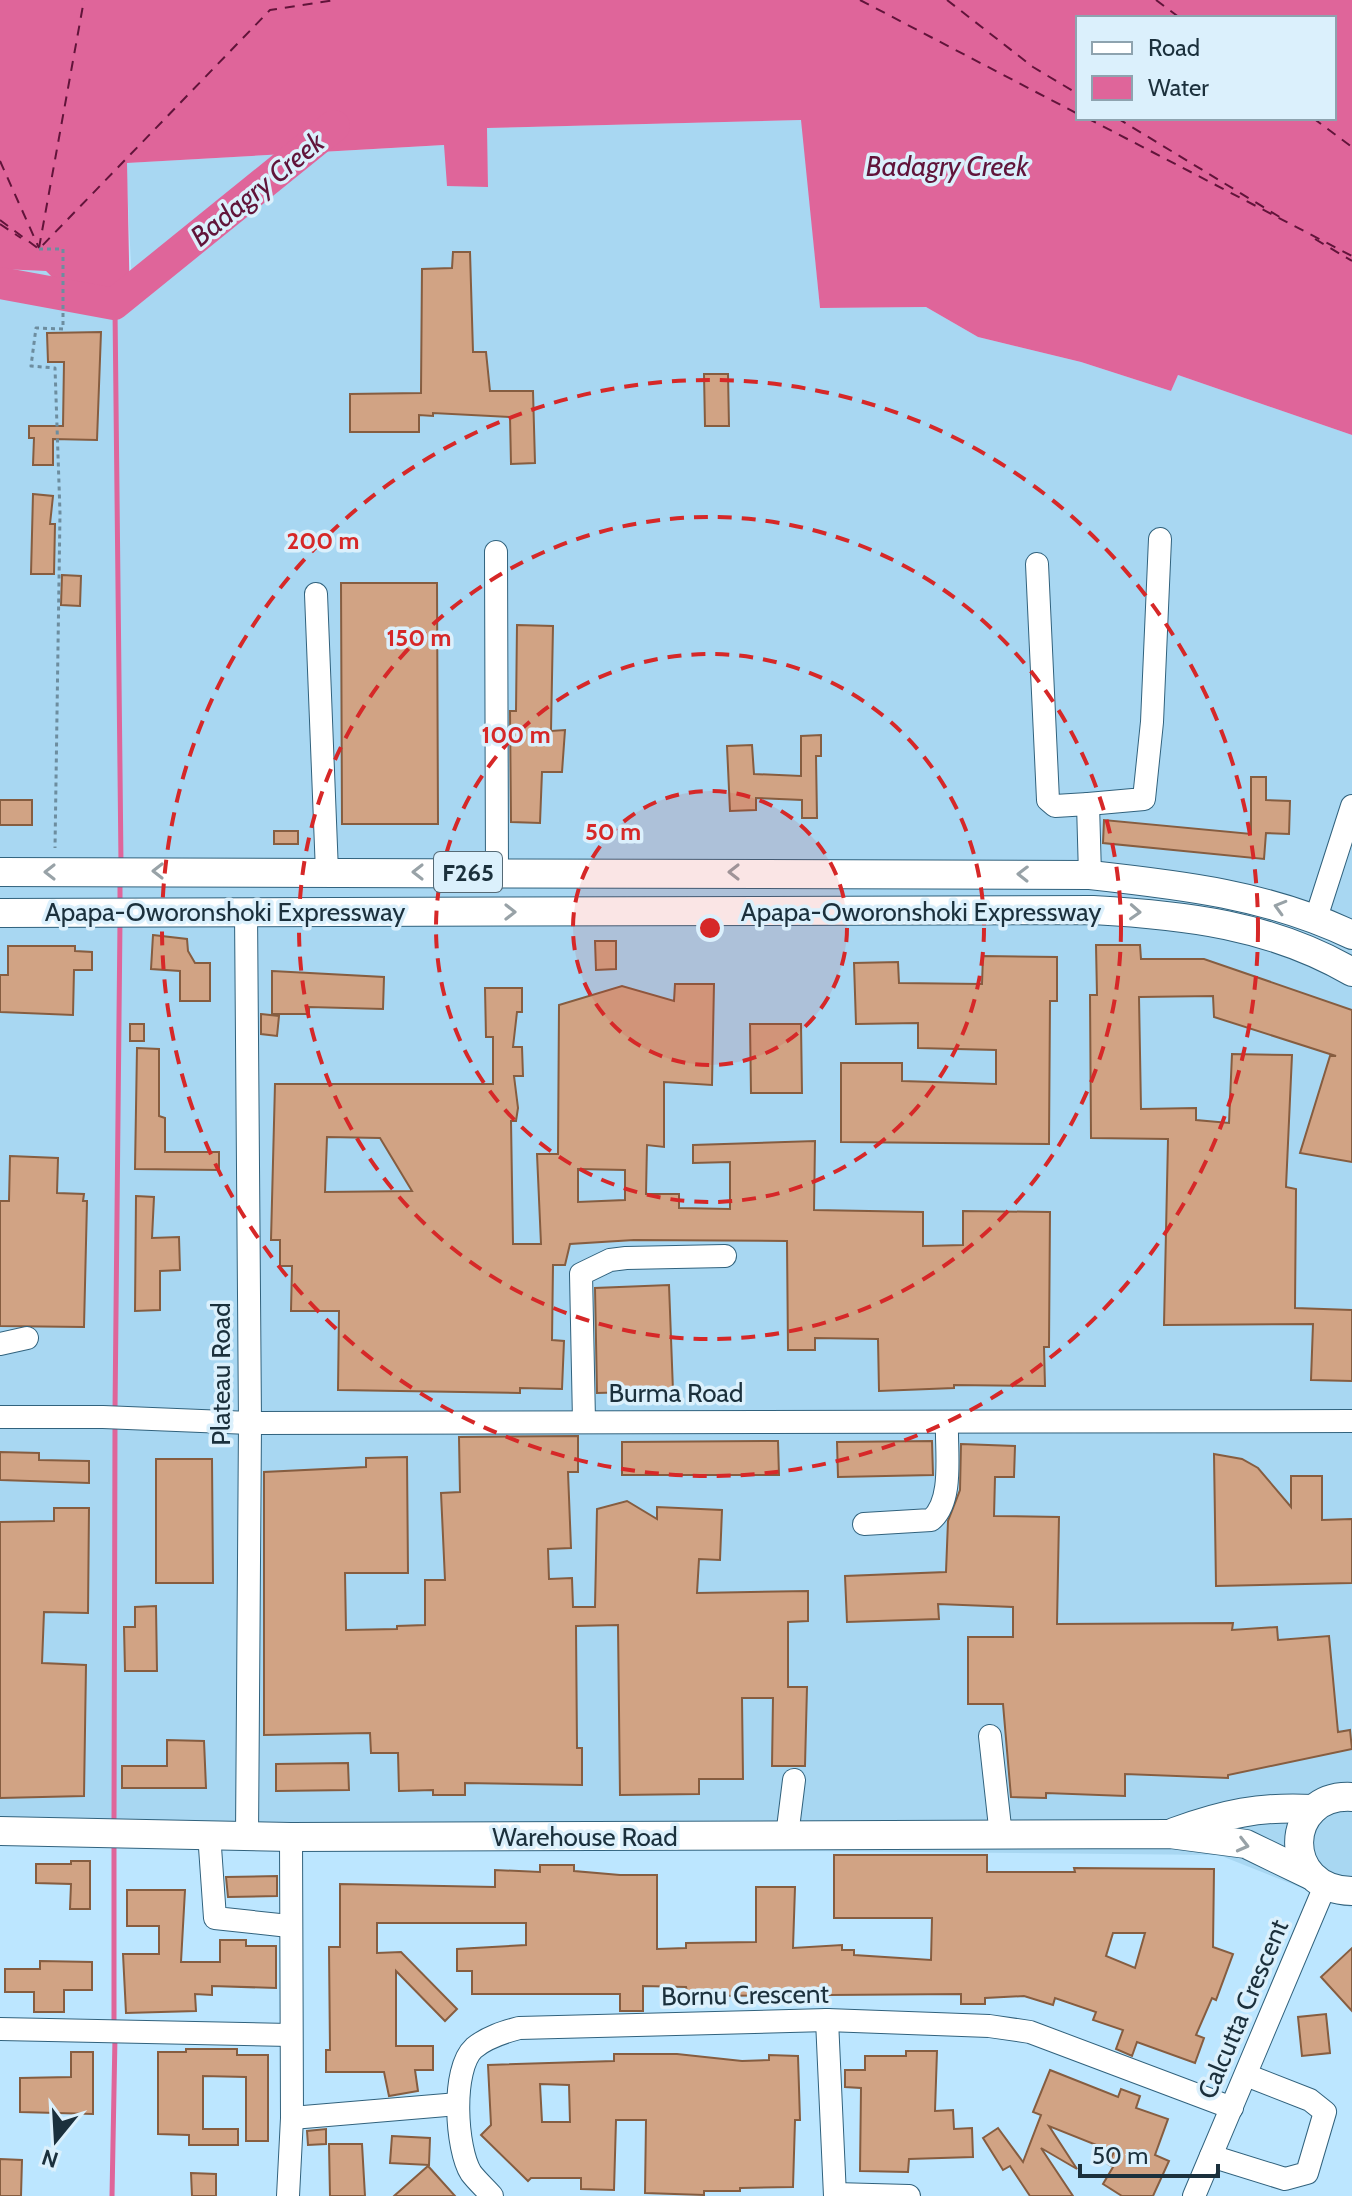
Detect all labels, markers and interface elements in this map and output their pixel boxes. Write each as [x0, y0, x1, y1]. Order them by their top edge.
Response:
legend [1076, 16, 1336, 120]
text: Road [1148, 33, 1200, 62]
text: Water [1148, 73, 1209, 102]
water label: Badagry Creek [183, 124, 332, 253]
water label: Badagry Creek [866, 149, 1029, 183]
text: 200 m [287, 526, 359, 555]
text: 150 m [387, 623, 451, 652]
text: 100 m [481, 720, 551, 749]
text: 50 m [585, 817, 641, 846]
road number: F265 [434, 852, 502, 892]
one-way arrow [151, 862, 164, 880]
one-way arrow [43, 863, 56, 881]
one-way arrow [411, 863, 424, 881]
one-way arrow [727, 863, 740, 881]
one-way arrow [1016, 865, 1029, 883]
street label: Apapa-Oworonshoki Expressway [45, 896, 405, 928]
street label: Apapa-Oworonshoki Expressway [741, 896, 1101, 928]
one-way arrow [1273, 899, 1287, 916]
one-way arrow [504, 903, 517, 921]
one-way arrow [1129, 903, 1142, 920]
centre of rings [696, 914, 724, 942]
street label: Plateau Road [205, 1302, 237, 1446]
street label: Burma Road [609, 1377, 743, 1409]
street label: Warehouse Road [492, 1821, 678, 1853]
one-way arrow [1235, 1836, 1249, 1853]
street label: Calcutta Crescent [1191, 1914, 1295, 2103]
street label: Bornu Crescent [661, 1978, 829, 2012]
north arrow [16, 2100, 96, 2180]
scale bar [1080, 2128, 1218, 2178]
text: 50 m [1092, 2141, 1148, 2170]
text: N [38, 2143, 62, 2174]

